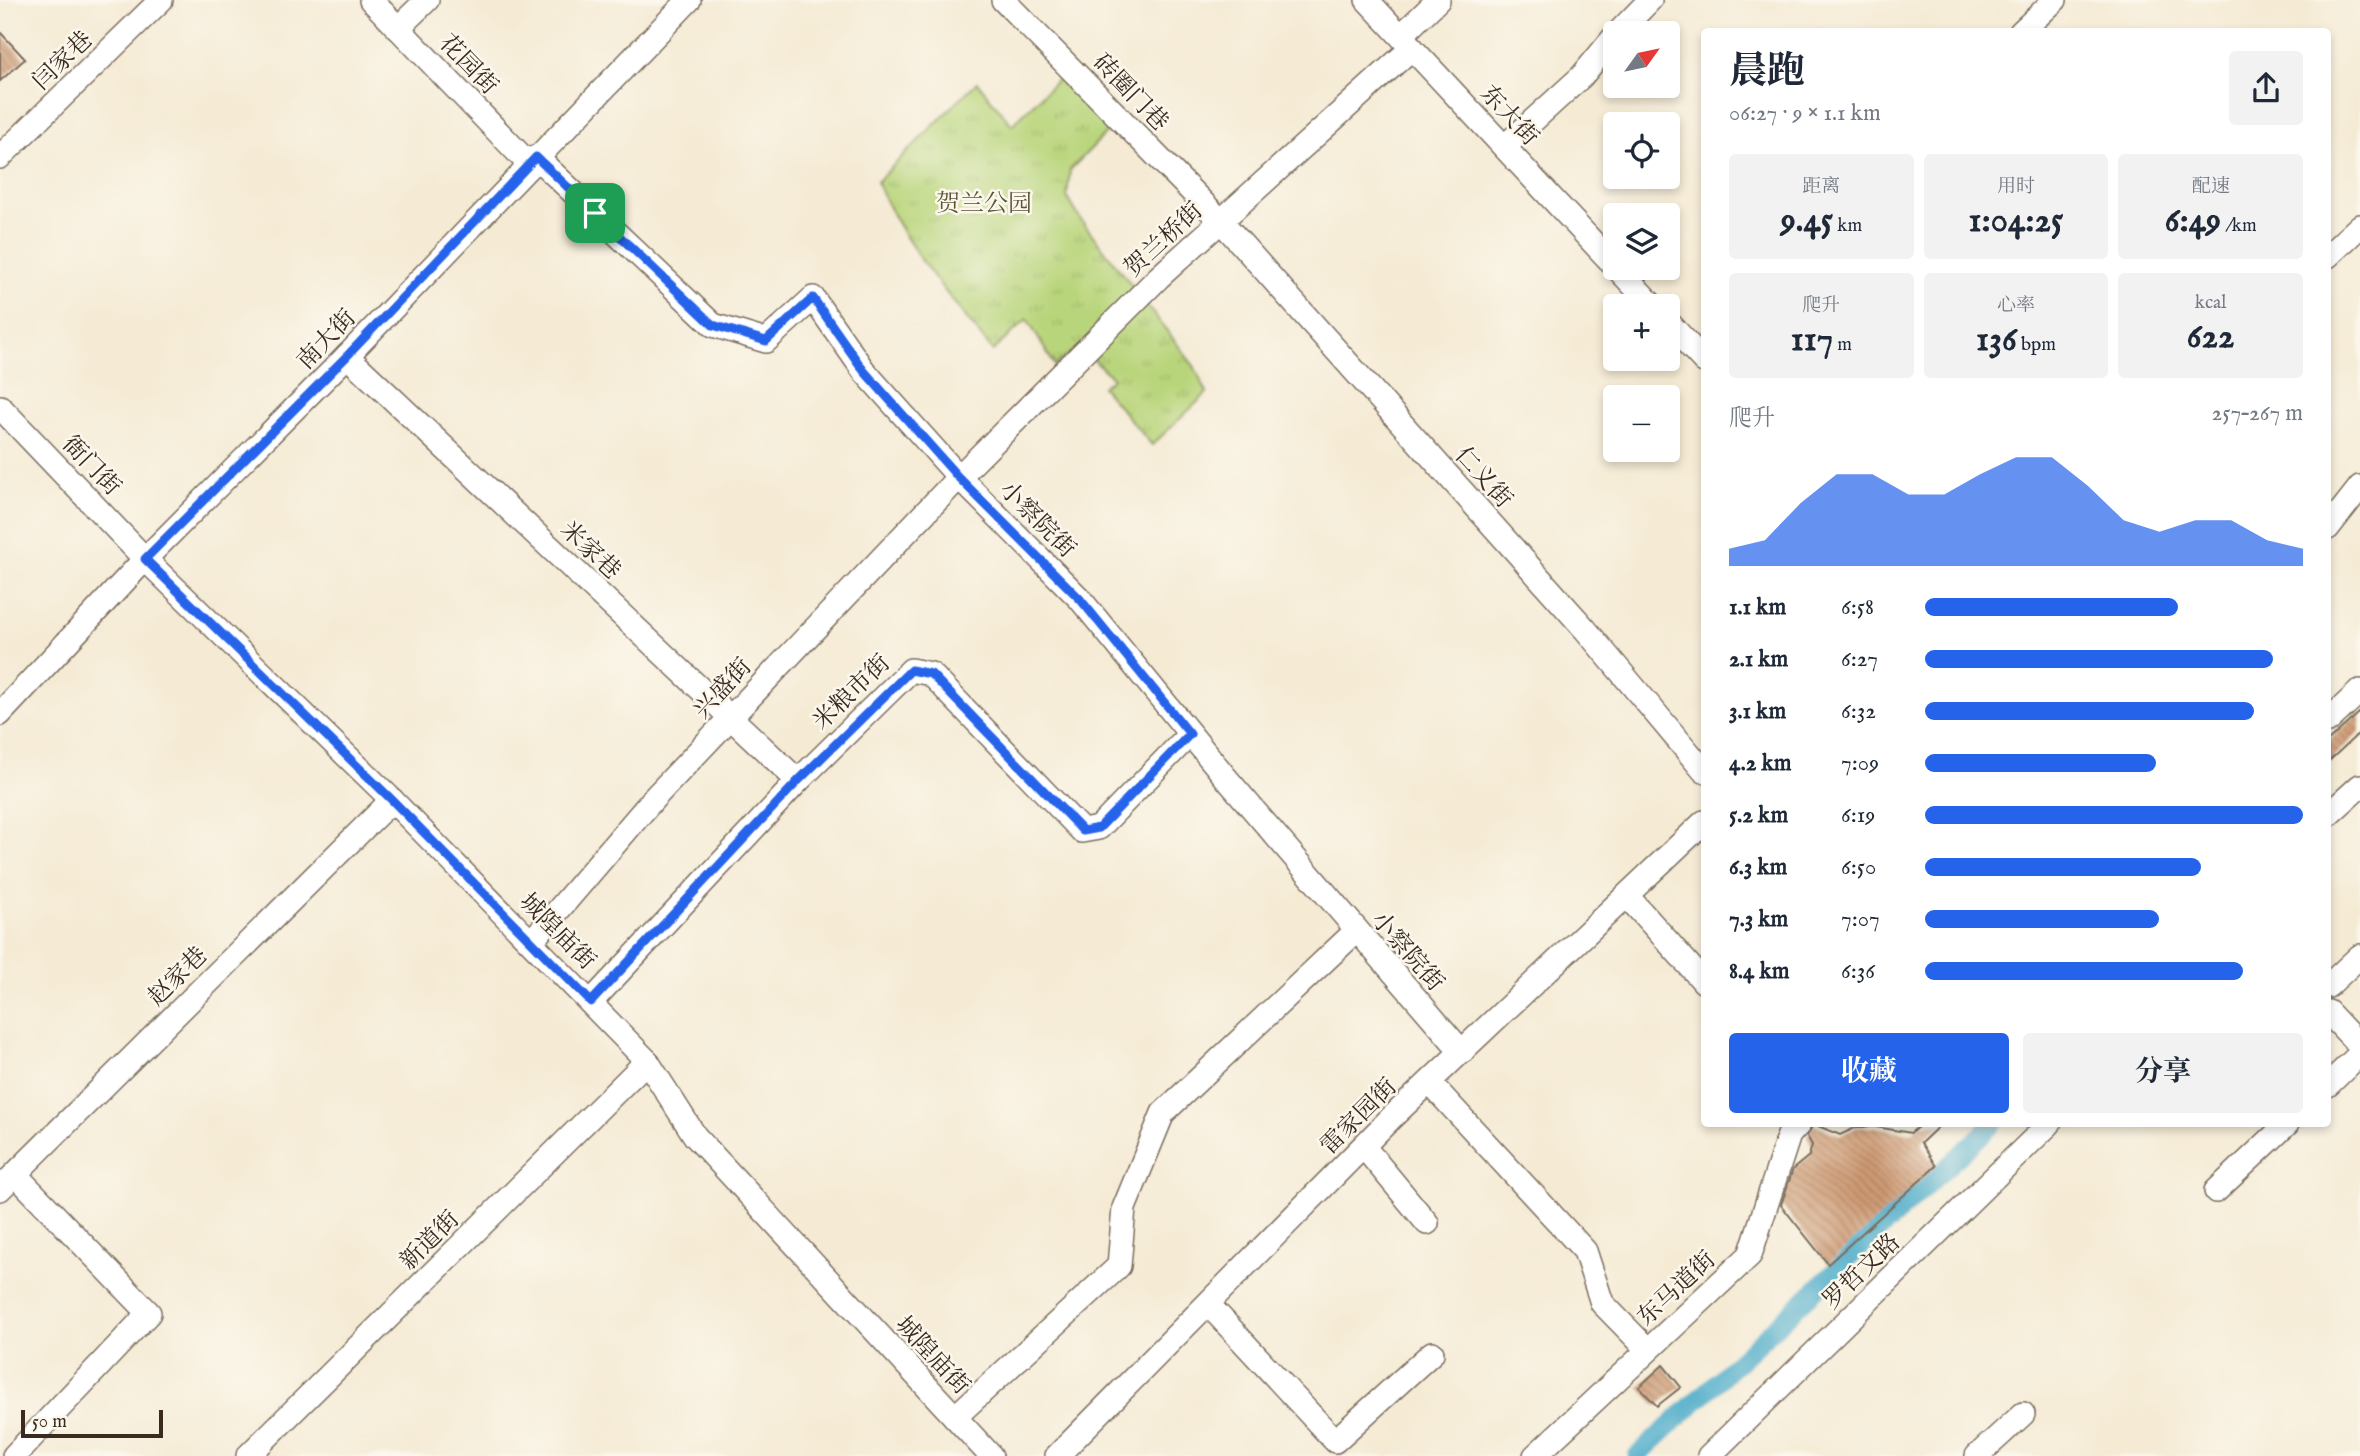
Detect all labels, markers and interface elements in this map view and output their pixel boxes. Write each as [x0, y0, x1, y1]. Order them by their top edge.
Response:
north arrow [1603, 21, 1680, 98]
map controls [1603, 21, 1680, 462]
street label: 闫家巷 [26, 25, 100, 97]
street label: 花园街 [432, 28, 504, 102]
street label: 砖圈门巷 [1085, 48, 1174, 138]
text: 晨跑 [1729, 49, 1805, 97]
button: share [2229, 51, 2303, 125]
street label: 东大街 [1473, 79, 1545, 153]
text: 06:27 · 9 × 1.1 km [1729, 99, 1881, 128]
button: locate [1603, 112, 1680, 189]
text: 距离 [1802, 175, 1840, 199]
text: 用时 [1997, 175, 2035, 199]
text: 配速 [2192, 175, 2230, 199]
pin [565, 183, 625, 243]
park label: 贺兰公园 [936, 189, 1032, 220]
icon: arrive [576, 194, 614, 232]
street label: 贺兰桥街 [1118, 196, 1210, 284]
text: 9.45 [1780, 199, 1833, 244]
text: 1:04:25 [1969, 199, 2063, 244]
text: 6:49 [2165, 199, 2221, 244]
button: layers [1603, 203, 1680, 280]
text: km [1833, 214, 1862, 238]
text: /km [2221, 214, 2257, 238]
text: kcal [2195, 291, 2227, 315]
button: + [1603, 294, 1680, 371]
text: 爬升 [1802, 294, 1840, 318]
text: 心率 [1997, 294, 2035, 318]
street label: 南大街 [291, 303, 363, 377]
text: 622 [2187, 315, 2234, 360]
text: 117 [1791, 318, 1833, 363]
text: 136 [1976, 318, 2017, 363]
text: m [1833, 333, 1852, 357]
text: bpm [2017, 333, 2056, 357]
button: − [1603, 385, 1680, 462]
text: 257–267 m [2211, 399, 2303, 428]
text: 爬升 [1729, 404, 1775, 433]
street label: 衙门街 [55, 429, 127, 503]
street label: 仁义街 [1447, 441, 1518, 515]
street label: 小察院街 [992, 475, 1082, 565]
street label: 米家巷 [553, 515, 627, 587]
text: 1.1 km [1729, 593, 1786, 622]
text: 6:58 [1841, 593, 1874, 622]
text: 2.1 km [1729, 645, 1788, 674]
text: 6:27 [1841, 645, 1878, 674]
street label: 米粮市街 [807, 649, 897, 738]
street label: 兴盛街 [687, 652, 759, 726]
text: 3.1 km [1729, 697, 1786, 726]
text: 6:32 [1841, 697, 1876, 726]
text: 4.2 km [1729, 749, 1792, 778]
text: 7:09 [1841, 749, 1879, 778]
text: 5.2 km [1729, 801, 1788, 830]
text: 6:19 [1841, 801, 1875, 830]
text: 6.3 km [1729, 853, 1787, 882]
text: 6:50 [1841, 853, 1876, 882]
street label: 城隍庙街 [512, 887, 602, 977]
text: 7.3 km [1729, 905, 1788, 934]
text: 7:07 [1841, 905, 1880, 934]
street label: 小察院街 [1364, 906, 1450, 998]
street label: 赵家巷 [142, 941, 214, 1013]
text: 8.4 km [1729, 957, 1790, 986]
text: 6:36 [1841, 957, 1875, 986]
button: 收藏 [1729, 1033, 2009, 1113]
button: 分享 [2023, 1033, 2303, 1113]
street label: 雷家园街 [1314, 1072, 1404, 1162]
street label: 新道街 [394, 1205, 466, 1277]
street label: 罗哲文路 [1817, 1228, 1907, 1317]
street label: 东马道街 [1631, 1245, 1723, 1333]
street label: 城隍庙街 [888, 1310, 976, 1402]
scale bar [21, 1407, 163, 1439]
text: 50 m [32, 1410, 67, 1434]

